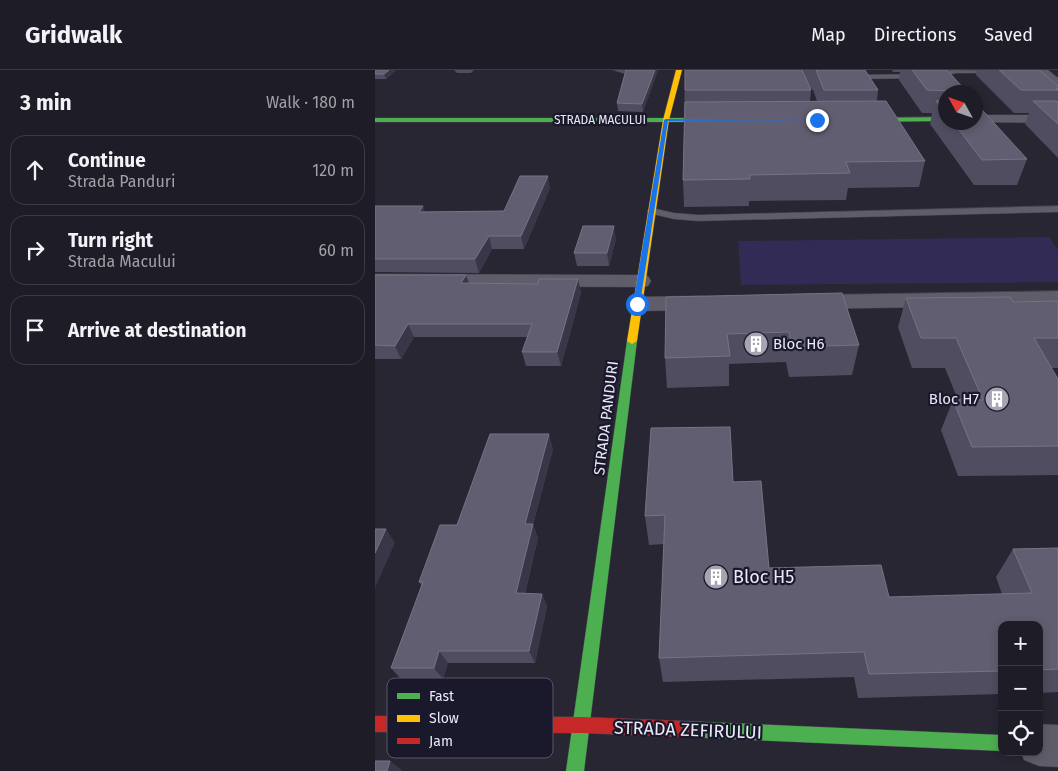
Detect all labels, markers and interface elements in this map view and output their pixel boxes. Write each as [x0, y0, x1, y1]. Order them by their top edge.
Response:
text: Gridwalk [25, 21, 122, 49]
text: Map [811, 24, 846, 46]
text: Directions [874, 24, 956, 46]
text: Saved [984, 24, 1033, 46]
north arrow [938, 85, 983, 130]
text: 3 min [20, 90, 72, 116]
text: Walk · 180 m [266, 93, 355, 112]
route end [806, 109, 829, 132]
street label: STRADA MACULUI [554, 113, 646, 127]
text: Continue [68, 149, 146, 172]
icon: ahead [21, 156, 49, 184]
text: 120 m [312, 161, 354, 180]
text: Strada Panduri [68, 172, 175, 191]
text: Turn right [68, 229, 153, 252]
icon: right [21, 236, 49, 264]
text: 60 m [319, 241, 354, 260]
text: Strada Macului [68, 252, 176, 271]
route start [626, 293, 649, 316]
icon: arrive [21, 316, 49, 344]
text: Arrive at destination [68, 319, 247, 342]
building icon: Bloc H6 [743, 331, 769, 357]
place label: Bloc H6 [773, 335, 825, 353]
street label: STRADA PANDURI [590, 360, 622, 476]
building icon: Bloc H7 [984, 386, 1010, 412]
place label: Bloc H7 [929, 390, 979, 408]
building icon: Bloc H5 [703, 564, 729, 590]
place label: Bloc H5 [733, 566, 794, 588]
map controls [998, 621, 1043, 756]
button: + [998, 621, 1043, 666]
button: − [998, 666, 1043, 711]
legend [387, 678, 553, 758]
text: Fast [429, 688, 455, 705]
text: Slow [429, 710, 459, 727]
button: locate [998, 711, 1043, 756]
street label: STRADA ZEFIRULUI [614, 716, 762, 744]
text: Jam [429, 733, 453, 750]

